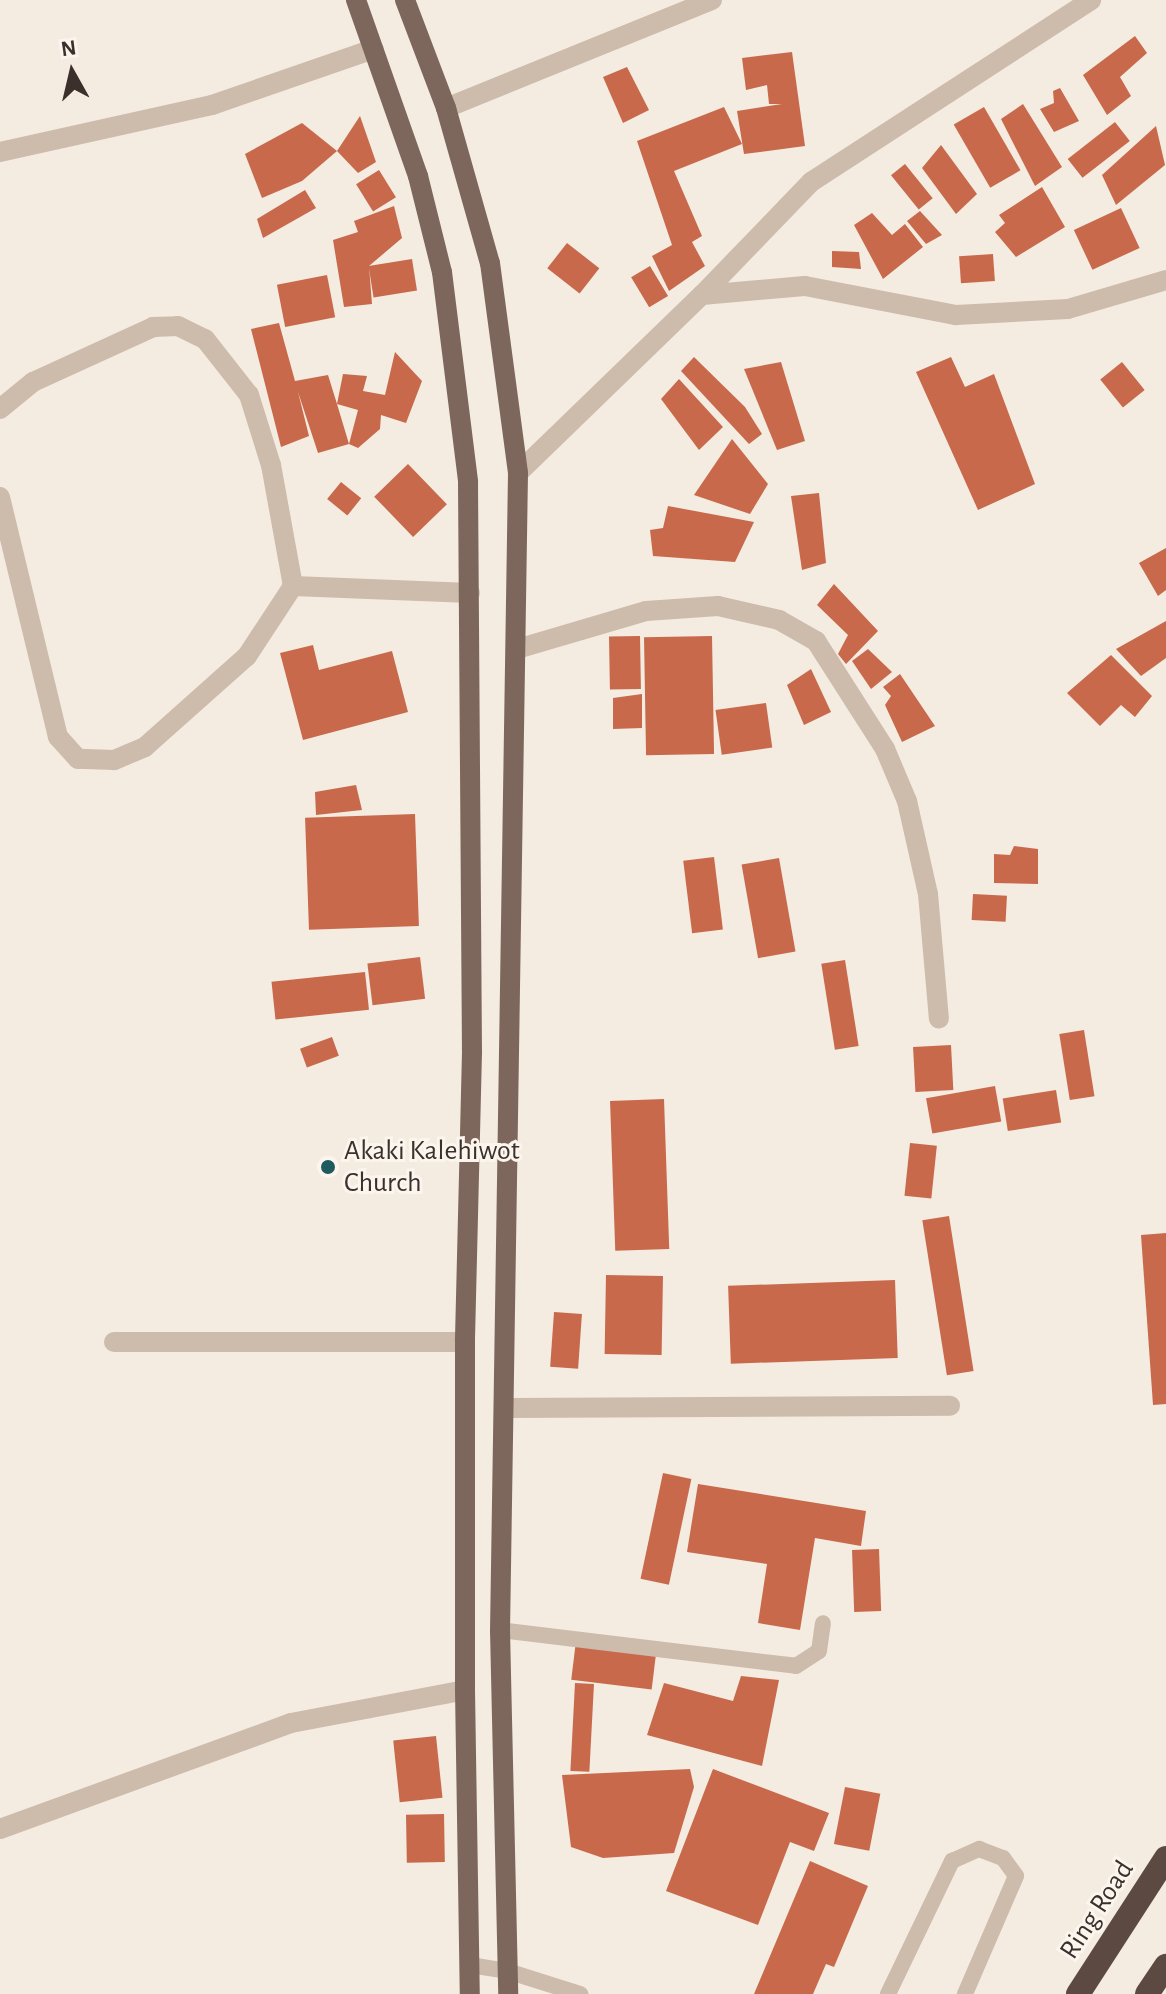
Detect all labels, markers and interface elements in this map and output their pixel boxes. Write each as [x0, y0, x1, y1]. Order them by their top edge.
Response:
north arrow [32, 32, 112, 112]
text: N [60, 36, 78, 60]
place label: Akaki Kalehiwot Church [344, 1134, 520, 1200]
marker: Akaki Kalehiwot Church [319, 1158, 337, 1176]
street label: Ring Road [1053, 1854, 1141, 1966]

